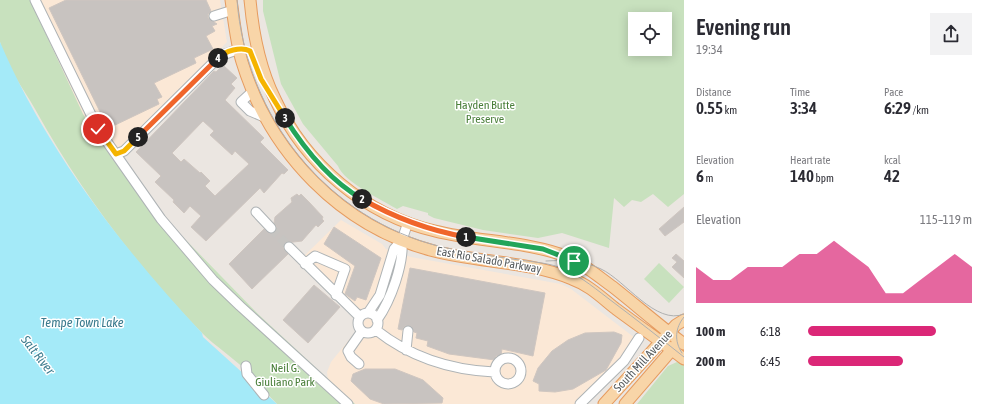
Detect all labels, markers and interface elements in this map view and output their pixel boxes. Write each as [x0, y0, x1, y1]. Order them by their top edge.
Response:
map controls [628, 12, 672, 56]
button: locate [628, 12, 672, 56]
button: share [930, 13, 972, 55]
text: Evening run [696, 14, 791, 40]
text: 19:34 [696, 42, 723, 57]
pin: 4 [208, 48, 228, 68]
text: 4 [215, 52, 221, 64]
text: Distance [696, 86, 731, 98]
text: Time [790, 86, 810, 98]
text: Pace [884, 86, 903, 98]
park label: Hayden Butte Preserve [455, 98, 515, 126]
text: 0.55 [696, 98, 723, 118]
text: 3:34 [790, 98, 817, 118]
text: 6:29 [884, 98, 911, 118]
text: km [723, 104, 737, 116]
text: /km [911, 104, 929, 116]
pin: 3 [275, 108, 295, 128]
pin [81, 112, 115, 146]
text: 3 [282, 112, 288, 124]
icon: check [87, 118, 109, 140]
pin: 5 [128, 127, 148, 147]
text: 5 [135, 131, 141, 143]
text: Elevation [696, 154, 734, 166]
text: Heart rate [790, 154, 831, 166]
text: kcal [884, 154, 901, 166]
text: 6 [696, 166, 704, 186]
text: 140 [790, 166, 814, 186]
text: 42 [884, 166, 900, 186]
text: m [704, 172, 713, 184]
text: bpm [814, 172, 834, 184]
pin: 2 [352, 189, 372, 209]
text: 2 [359, 193, 365, 205]
text: Elevation [696, 212, 741, 227]
text: 115–119 m [920, 212, 972, 227]
pin: 1 [456, 227, 476, 247]
text: 1 [463, 231, 469, 243]
street label: East Rio Salado Parkway [436, 244, 542, 276]
pin [557, 244, 591, 278]
icon: arrive [563, 250, 585, 272]
water label: Tempe Town Lake [40, 315, 124, 330]
text: 100 m [696, 324, 725, 339]
text: 6:18 [760, 324, 781, 339]
street label: South Mill Avenue [611, 327, 675, 395]
water label: Salt River [18, 332, 58, 378]
text: 200 m [696, 354, 725, 369]
text: 6:45 [760, 354, 781, 369]
park label: Neil G. Giuliano Park [255, 361, 316, 389]

